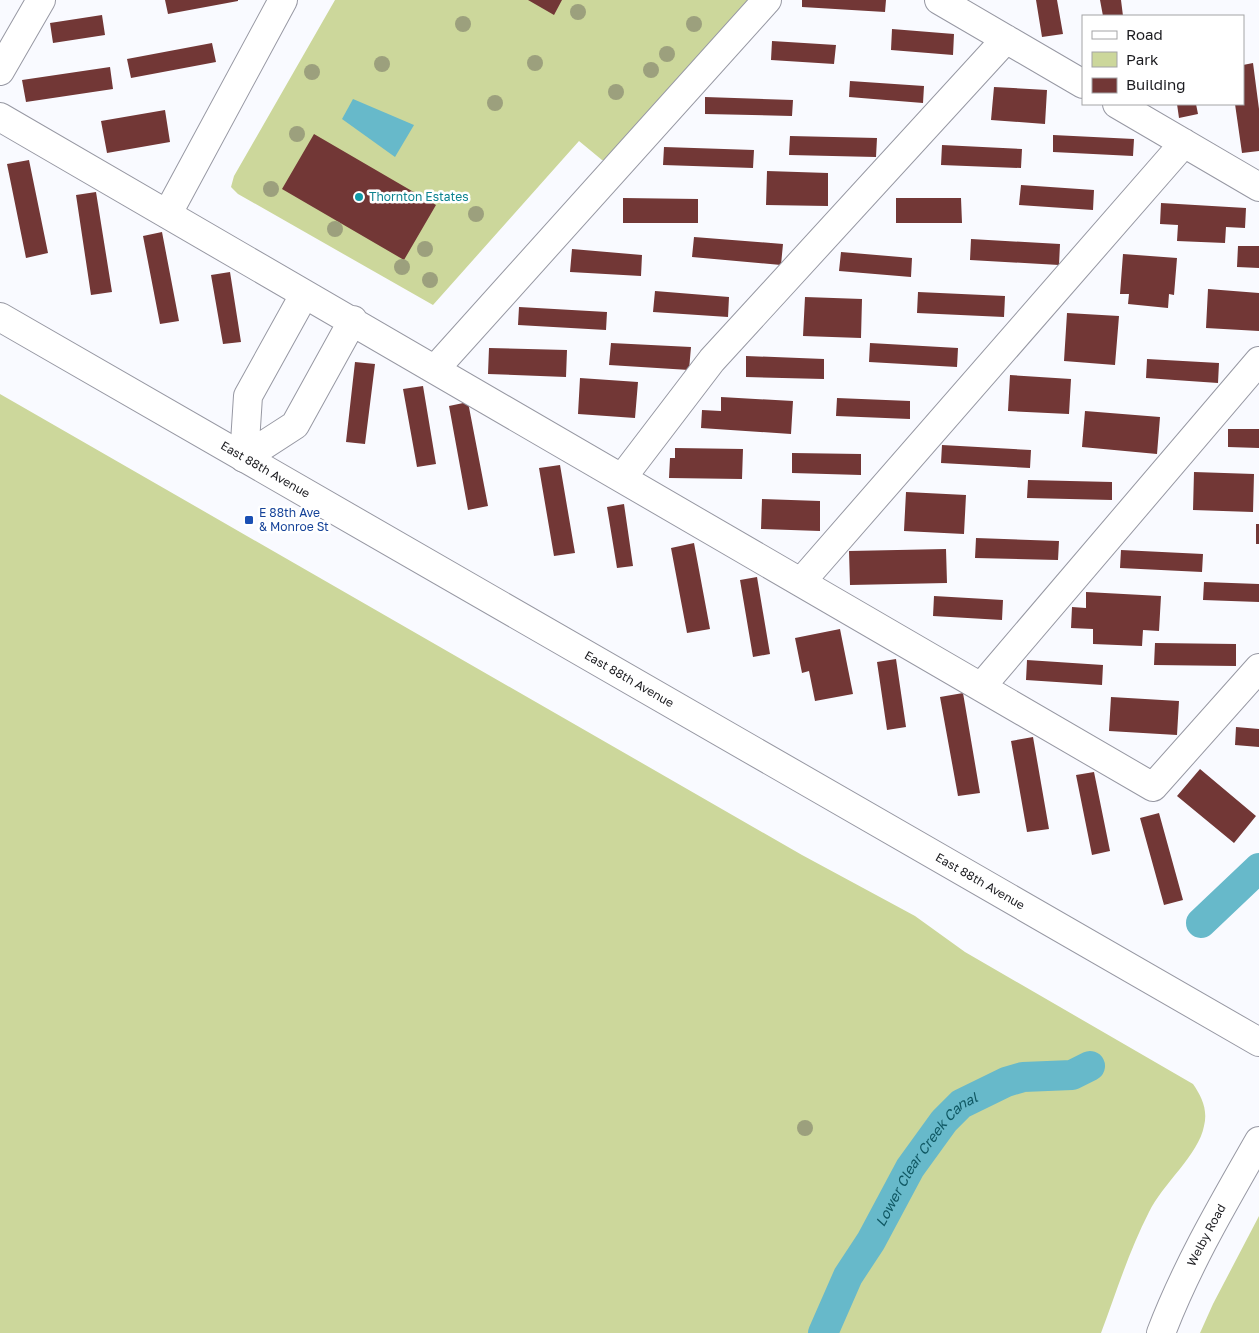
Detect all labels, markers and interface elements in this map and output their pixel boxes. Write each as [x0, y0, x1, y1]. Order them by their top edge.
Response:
legend [1082, 15, 1244, 105]
text: Road [1126, 25, 1163, 43]
text: Park [1126, 50, 1159, 68]
text: Building [1126, 75, 1186, 93]
place label: Thornton Estates [369, 189, 469, 204]
marker: Thornton Estates [353, 191, 365, 203]
street label: East 88th Avenue [218, 438, 313, 501]
place label: E 88th Ave & Monroe St [259, 505, 329, 534]
marker: E 88th Ave & Monroe St [243, 514, 255, 526]
street label: East 88th Avenue [582, 647, 677, 710]
street label: East 88th Avenue [933, 849, 1028, 913]
water label: Lower Clear Creek Canal [871, 1088, 980, 1229]
street label: Welby Road [1184, 1201, 1229, 1268]

